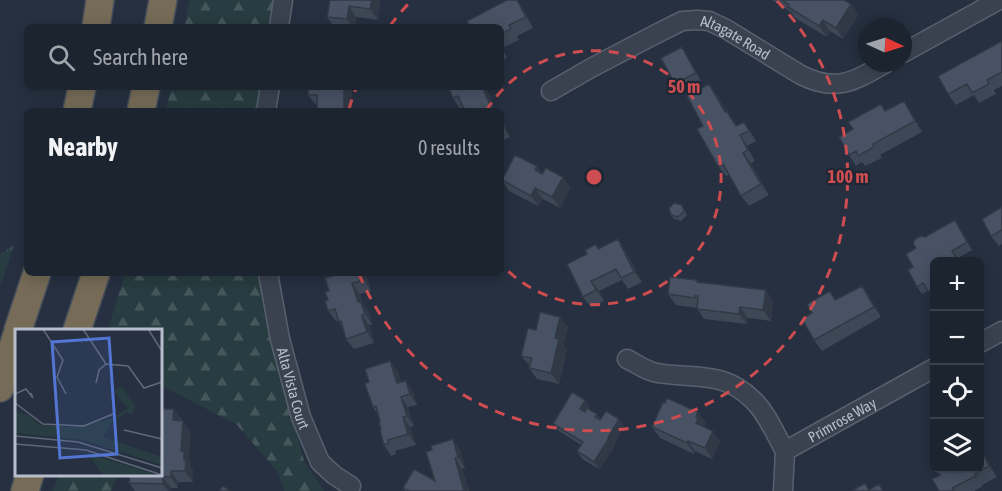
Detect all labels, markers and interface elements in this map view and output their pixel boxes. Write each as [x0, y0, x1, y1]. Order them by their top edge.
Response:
street label: Altagate Road [700, 12, 773, 63]
north arrow [858, 18, 912, 72]
search box [24, 24, 504, 90]
icon: search [45, 41, 78, 74]
text: Search here [93, 44, 188, 70]
text: 50 m [668, 76, 700, 97]
text: Nearby [48, 132, 118, 162]
text: 0 results [418, 136, 480, 159]
text: 100 m [828, 166, 868, 187]
centre of rings [584, 167, 604, 187]
map controls [930, 257, 984, 473]
button: + [930, 257, 984, 311]
button: − [930, 311, 984, 365]
inset map [15, 329, 162, 476]
street label: Alta Vista Court [274, 345, 314, 431]
button: locate [930, 365, 984, 419]
street label: Primrose Way [805, 394, 879, 445]
button: layers [930, 419, 984, 473]

